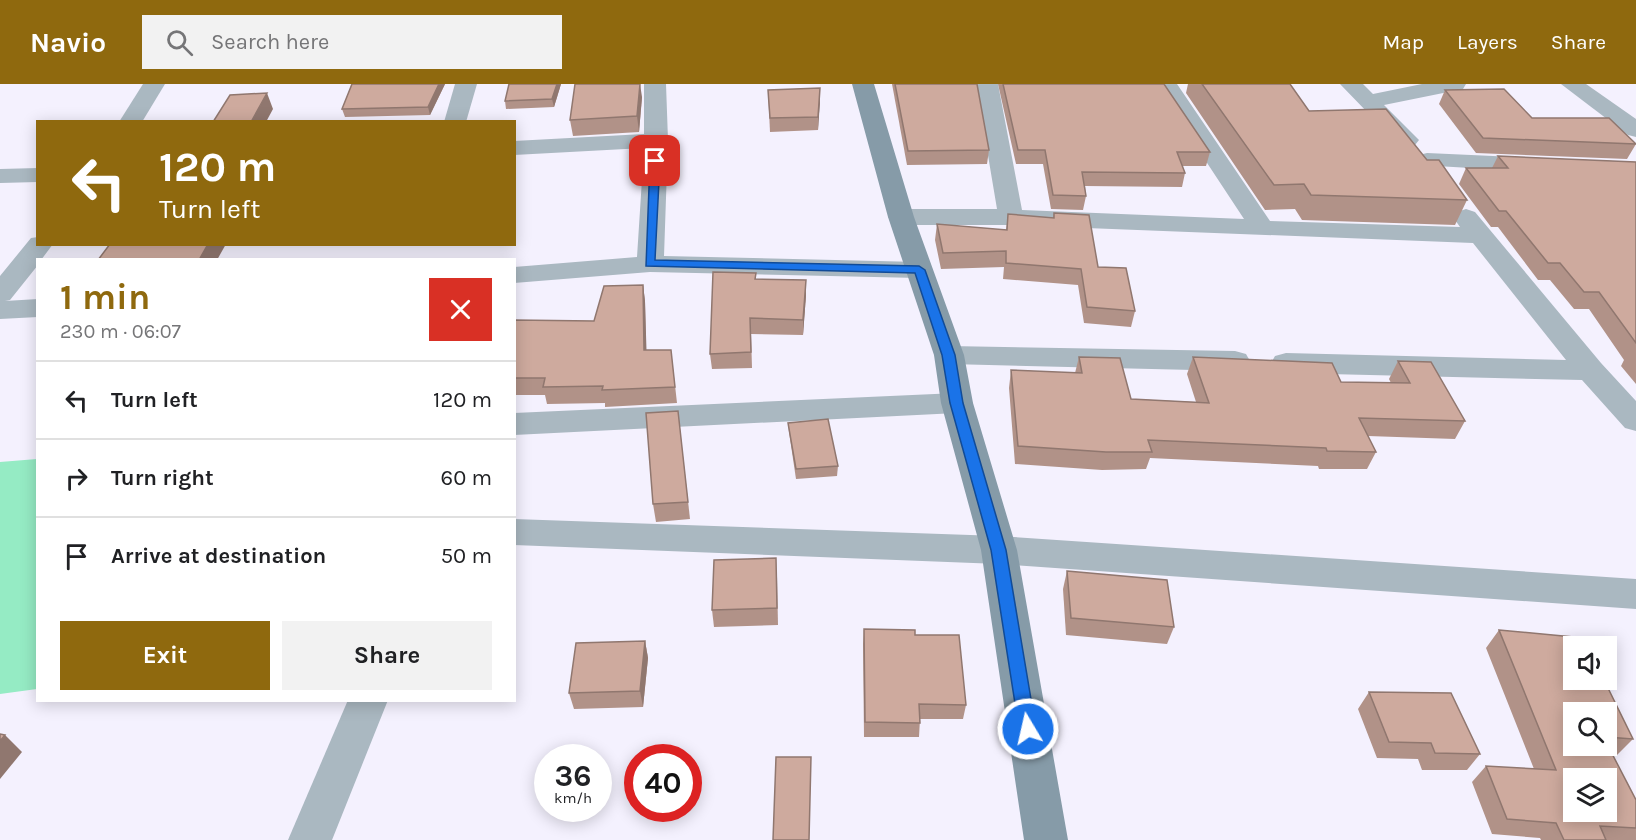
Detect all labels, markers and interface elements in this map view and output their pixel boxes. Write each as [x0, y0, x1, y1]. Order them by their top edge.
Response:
search box [142, 15, 562, 69]
text: Navio [30, 26, 106, 59]
icon: search [163, 26, 196, 59]
text: Search here [211, 29, 329, 55]
text: Map [1382, 30, 1424, 54]
text: Layers [1457, 30, 1518, 54]
text: Share [1551, 30, 1606, 54]
pin [629, 135, 680, 186]
text: 120 m [159, 142, 276, 192]
icon: left [60, 144, 138, 222]
icon: arrive [638, 144, 671, 177]
text: Turn left [159, 193, 260, 225]
text: 1 min [60, 276, 150, 318]
button: close [429, 278, 492, 341]
text: 230 m · 06:07 [60, 320, 181, 343]
icon: left [60, 384, 93, 417]
text: Turn left [111, 387, 198, 413]
text: 120 m [433, 387, 492, 413]
icon: right [60, 462, 93, 495]
text: Turn right [111, 465, 214, 491]
text: 60 m [441, 465, 492, 491]
icon: arrive [60, 540, 93, 573]
text: Arrive at destination [111, 543, 326, 569]
text: 50 m [441, 543, 492, 569]
button: Exit [60, 621, 270, 690]
button: Share [282, 621, 492, 690]
map controls [1563, 636, 1617, 822]
button: sound [1563, 636, 1617, 690]
position arrow [996, 697, 1060, 761]
button: search [1563, 702, 1617, 756]
speed limit sign: 40 [624, 744, 702, 822]
text: 36 [555, 758, 591, 794]
button: layers [1563, 768, 1617, 822]
text: km/h [554, 789, 592, 807]

